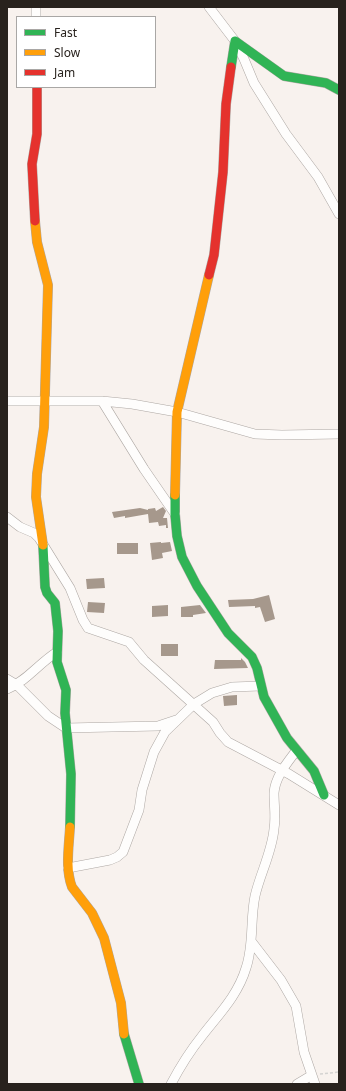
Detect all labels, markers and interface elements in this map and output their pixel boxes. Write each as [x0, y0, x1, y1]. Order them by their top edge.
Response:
legend [16, 16, 156, 88]
text: Fast [54, 24, 77, 41]
text: Slow [54, 44, 80, 61]
text: Jam [54, 64, 75, 81]

